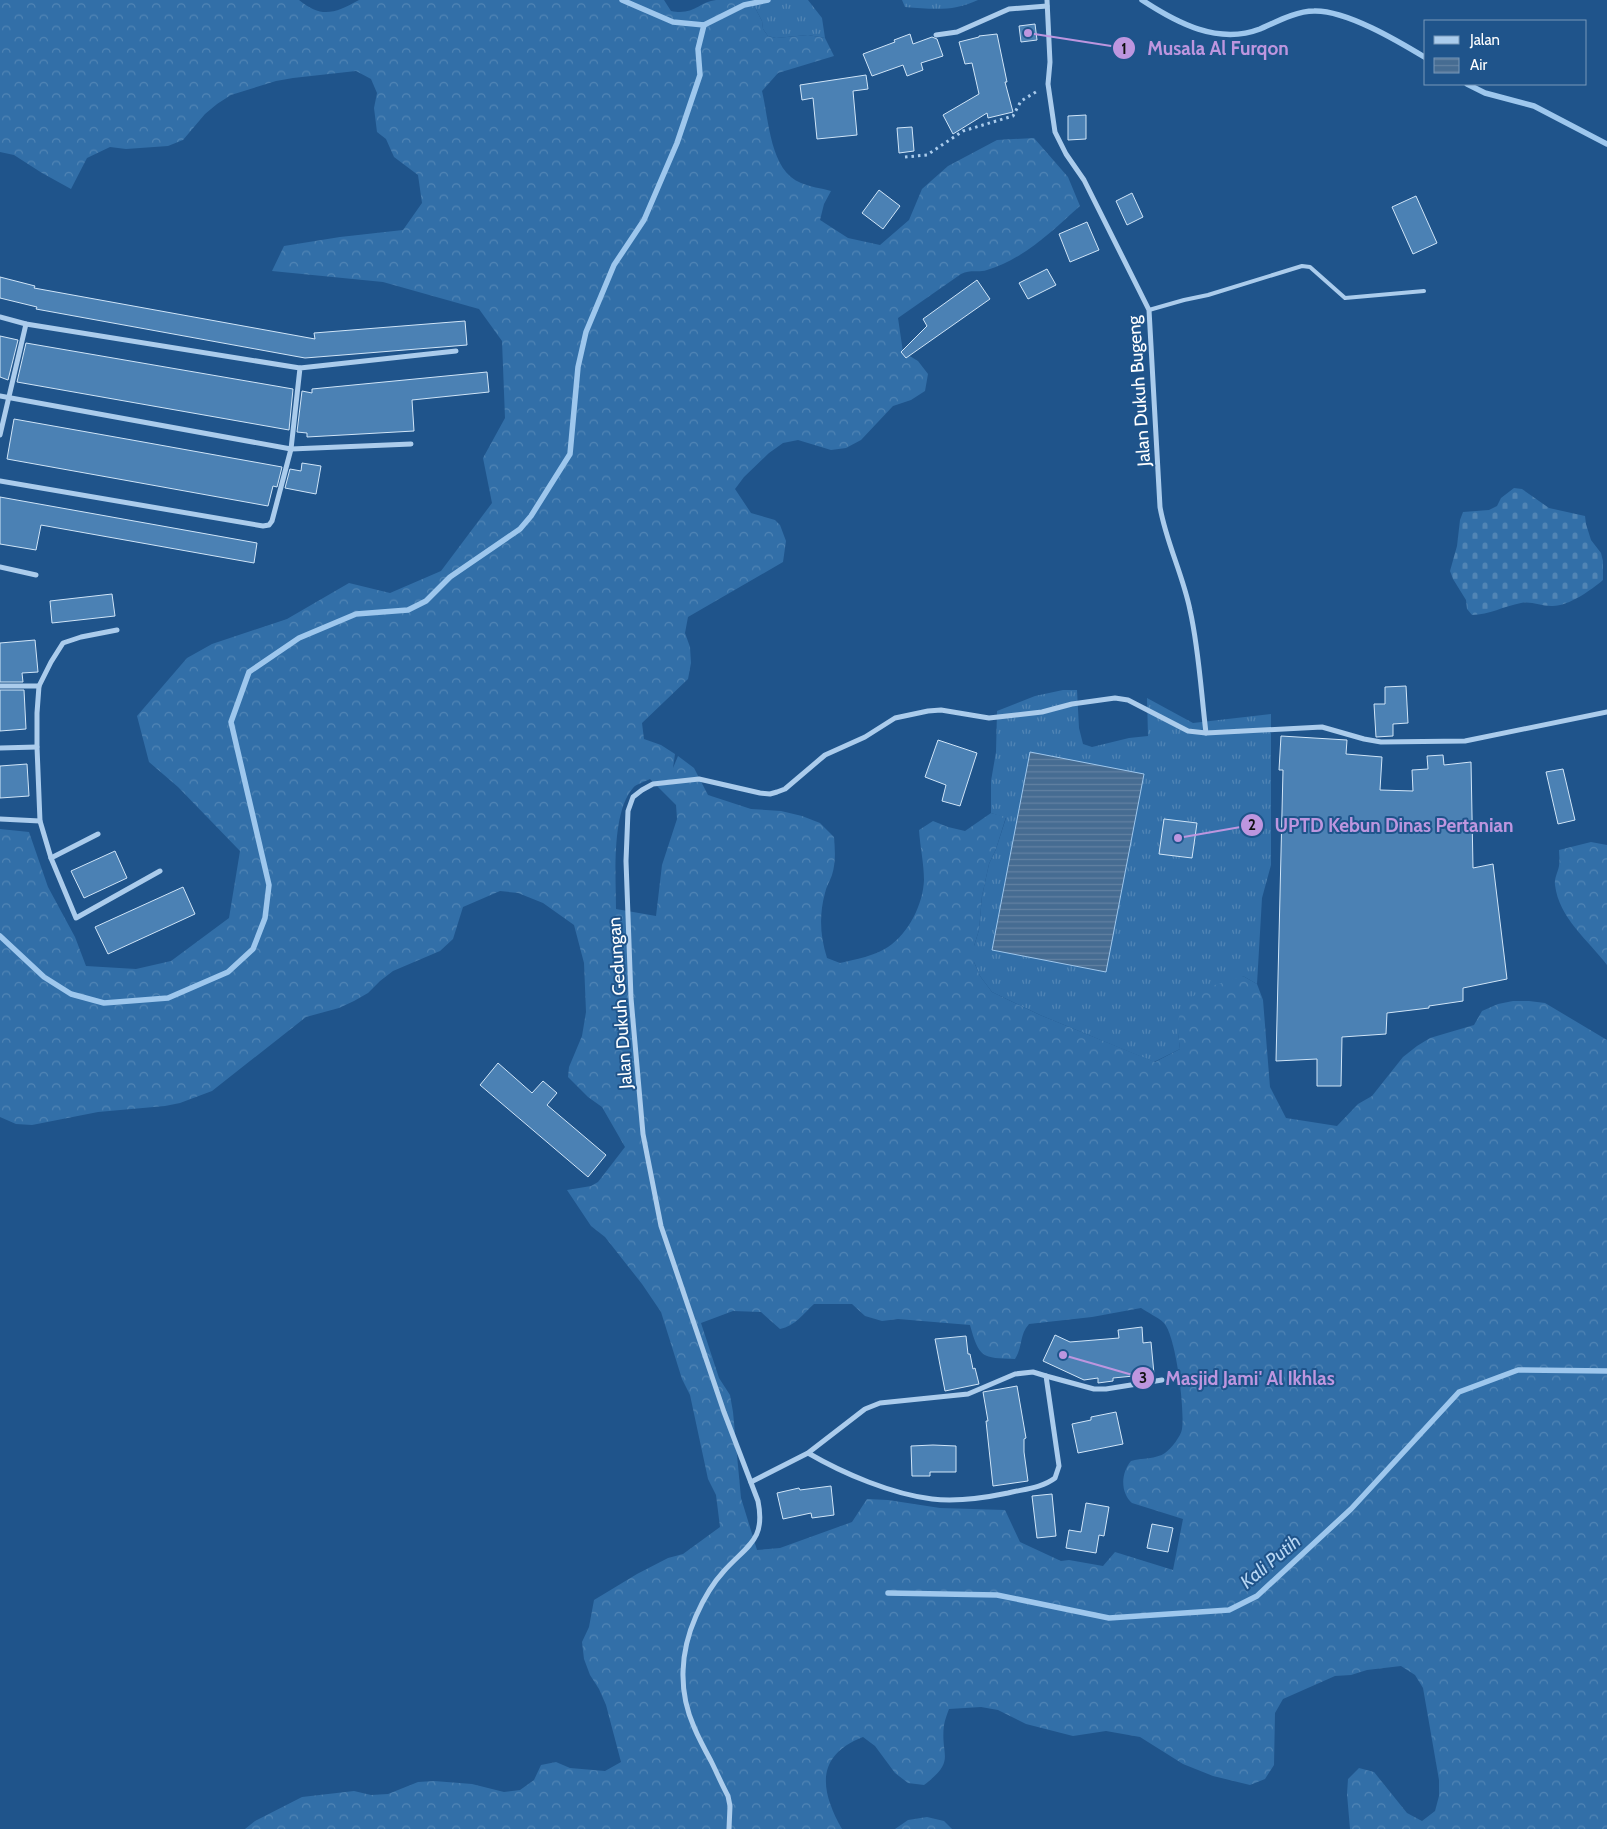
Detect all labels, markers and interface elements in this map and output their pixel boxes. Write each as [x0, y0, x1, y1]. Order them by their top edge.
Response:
legend [1424, 20, 1587, 85]
callout: Musala Al Furqon [1112, 31, 1298, 65]
text: Jalan [1469, 31, 1500, 49]
text: Musala Al Furqon [1147, 37, 1289, 60]
text: 1 [1121, 40, 1127, 58]
text: Air [1470, 56, 1487, 74]
street label: Jalan Dukuh Bugeng [1123, 314, 1155, 468]
callout: UPTD Kebun Dinas Pertanian [1239, 808, 1523, 842]
text: UPTD Kebun Dinas Pertanian [1274, 814, 1514, 837]
text: 2 [1248, 816, 1256, 834]
street label: Jalan Dukuh Gedungan [603, 916, 637, 1091]
callout: Masjid Jami' Al Ikhlas [1130, 1361, 1345, 1395]
text: Masjid Jami' Al Ikhlas [1165, 1367, 1335, 1390]
text: 3 [1139, 1369, 1147, 1387]
water label: Kali Putih [1235, 1529, 1305, 1593]

